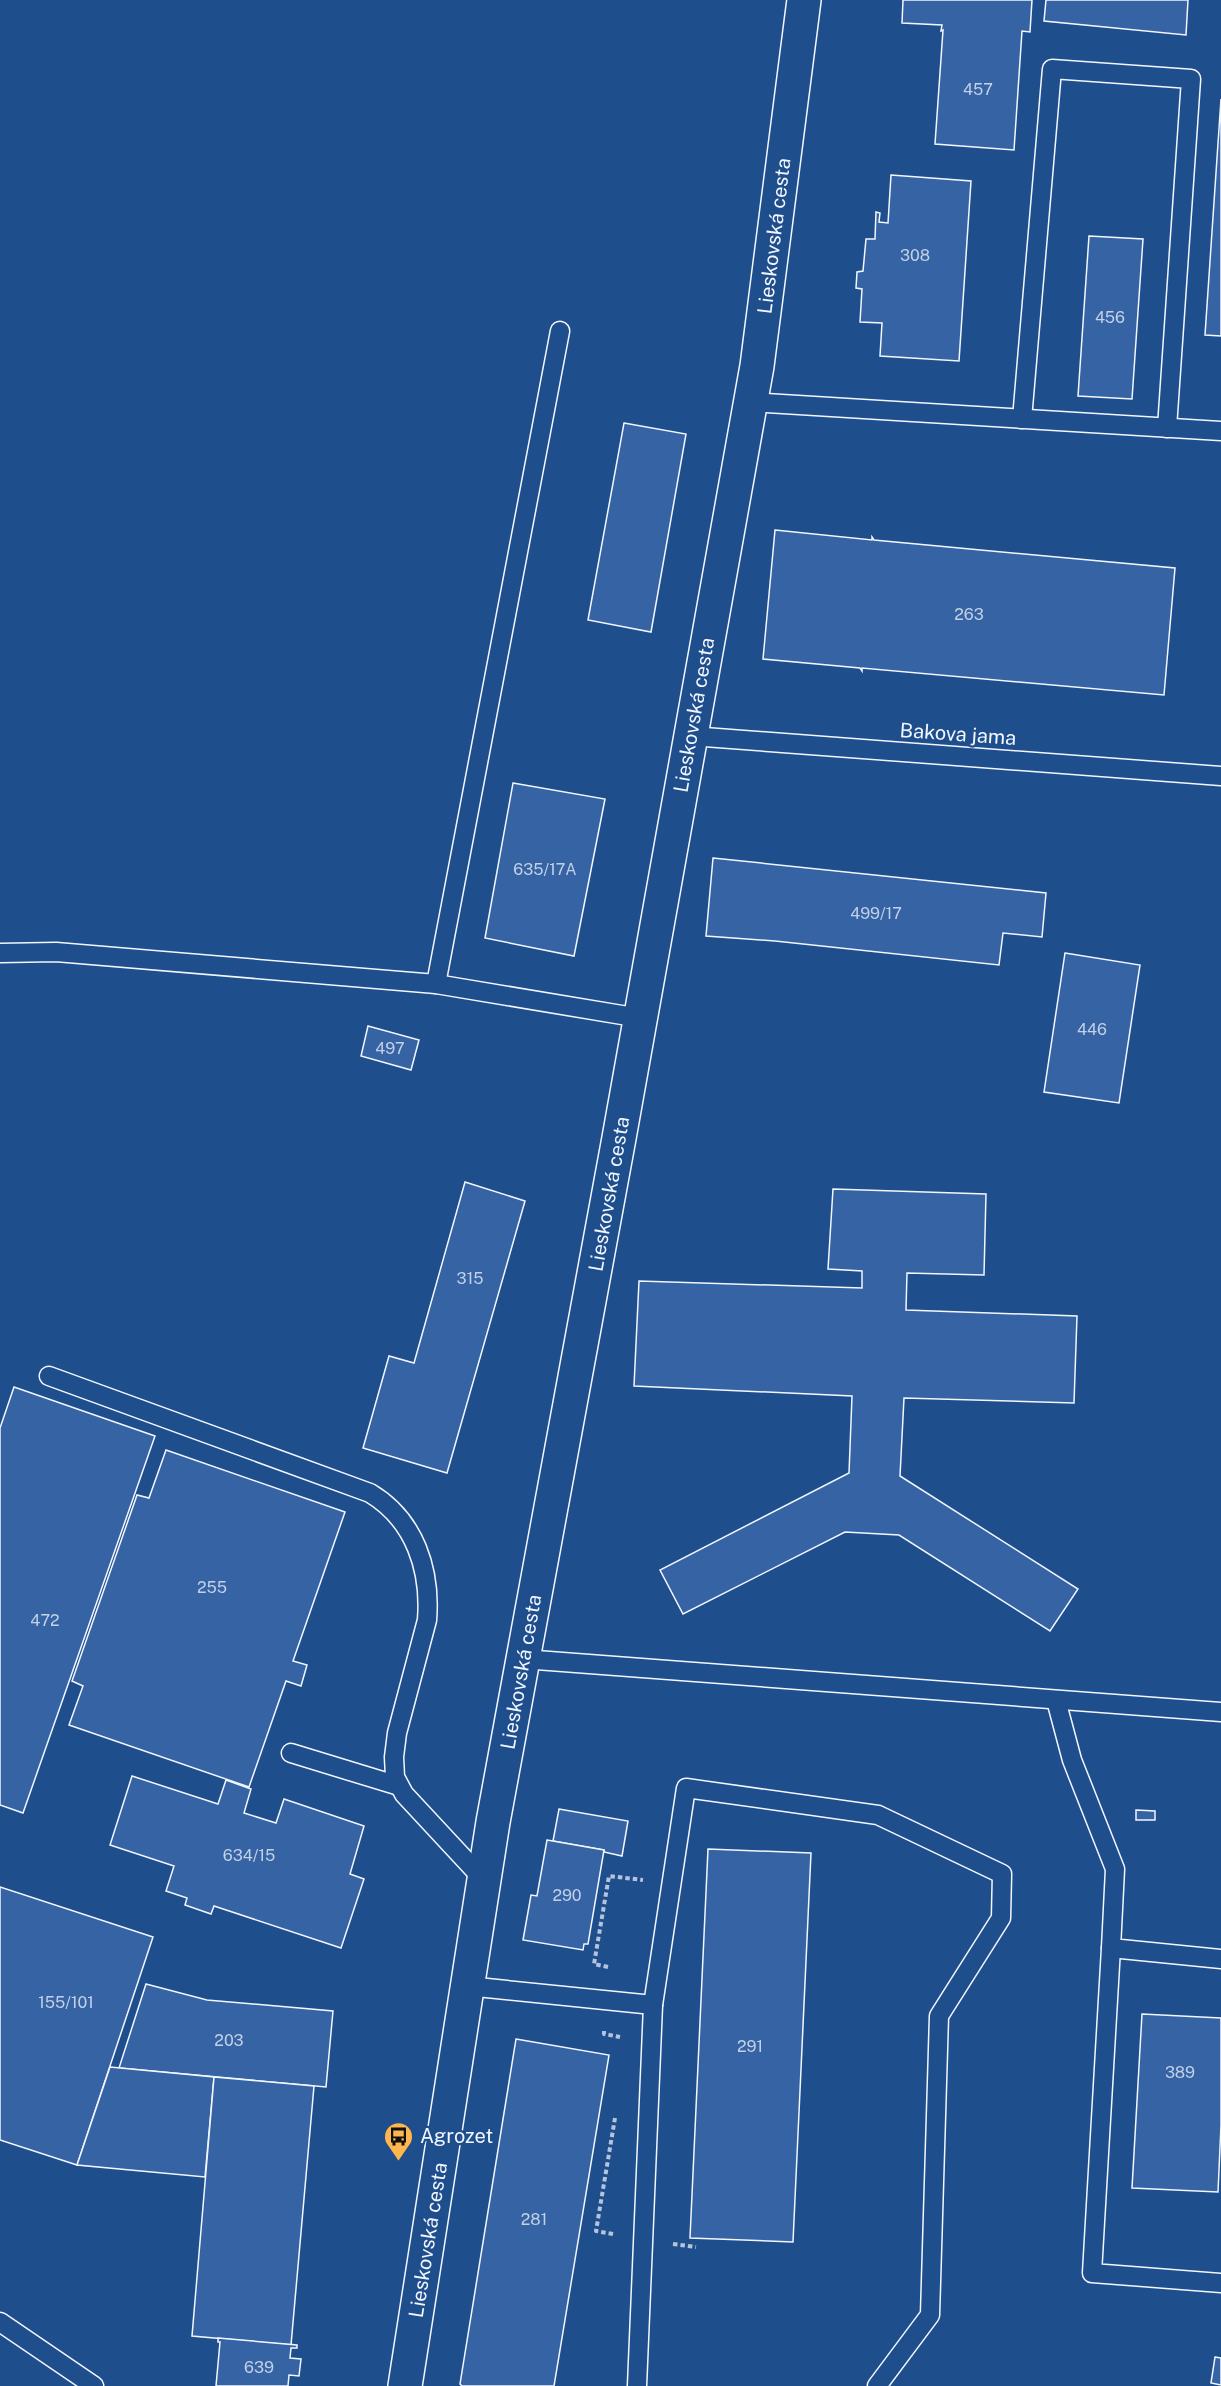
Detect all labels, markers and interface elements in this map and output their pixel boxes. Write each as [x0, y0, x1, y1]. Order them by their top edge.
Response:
house number: 457 [963, 80, 993, 99]
street label: Lieskovská cesta [753, 157, 795, 315]
house number: 308 [900, 246, 930, 265]
house number: 456 [1095, 308, 1125, 327]
house number: 263 [954, 605, 984, 624]
street label: Lieskovská cesta [669, 636, 719, 794]
street label: Bakova jama [899, 718, 1017, 750]
house number: 635/17A [513, 860, 577, 879]
house number: 499/17 [850, 904, 902, 923]
house number: 446 [1077, 1020, 1107, 1039]
house number: 497 [375, 1039, 405, 1058]
street label: Lieskovská cesta [584, 1115, 634, 1273]
house number: 315 [457, 1269, 483, 1288]
house number: 255 [197, 1578, 227, 1597]
street label: Lieskovská cesta [496, 1593, 546, 1751]
house number: 472 [30, 1611, 60, 1630]
house number: 634/15 [223, 1846, 275, 1865]
house number: 290 [552, 1886, 582, 1905]
house number: 155/101 [38, 1993, 94, 2012]
house number: 203 [214, 2031, 244, 2050]
house number: 291 [737, 2037, 763, 2056]
house number: 389 [1165, 2063, 1195, 2082]
bus stop icon: Agrozet [383, 2120, 415, 2162]
place label: Agrozet [420, 2124, 493, 2148]
street label: Lieskovská cesta [404, 2161, 452, 2319]
house number: 281 [521, 2210, 547, 2229]
house number: 639 [244, 2358, 274, 2377]

